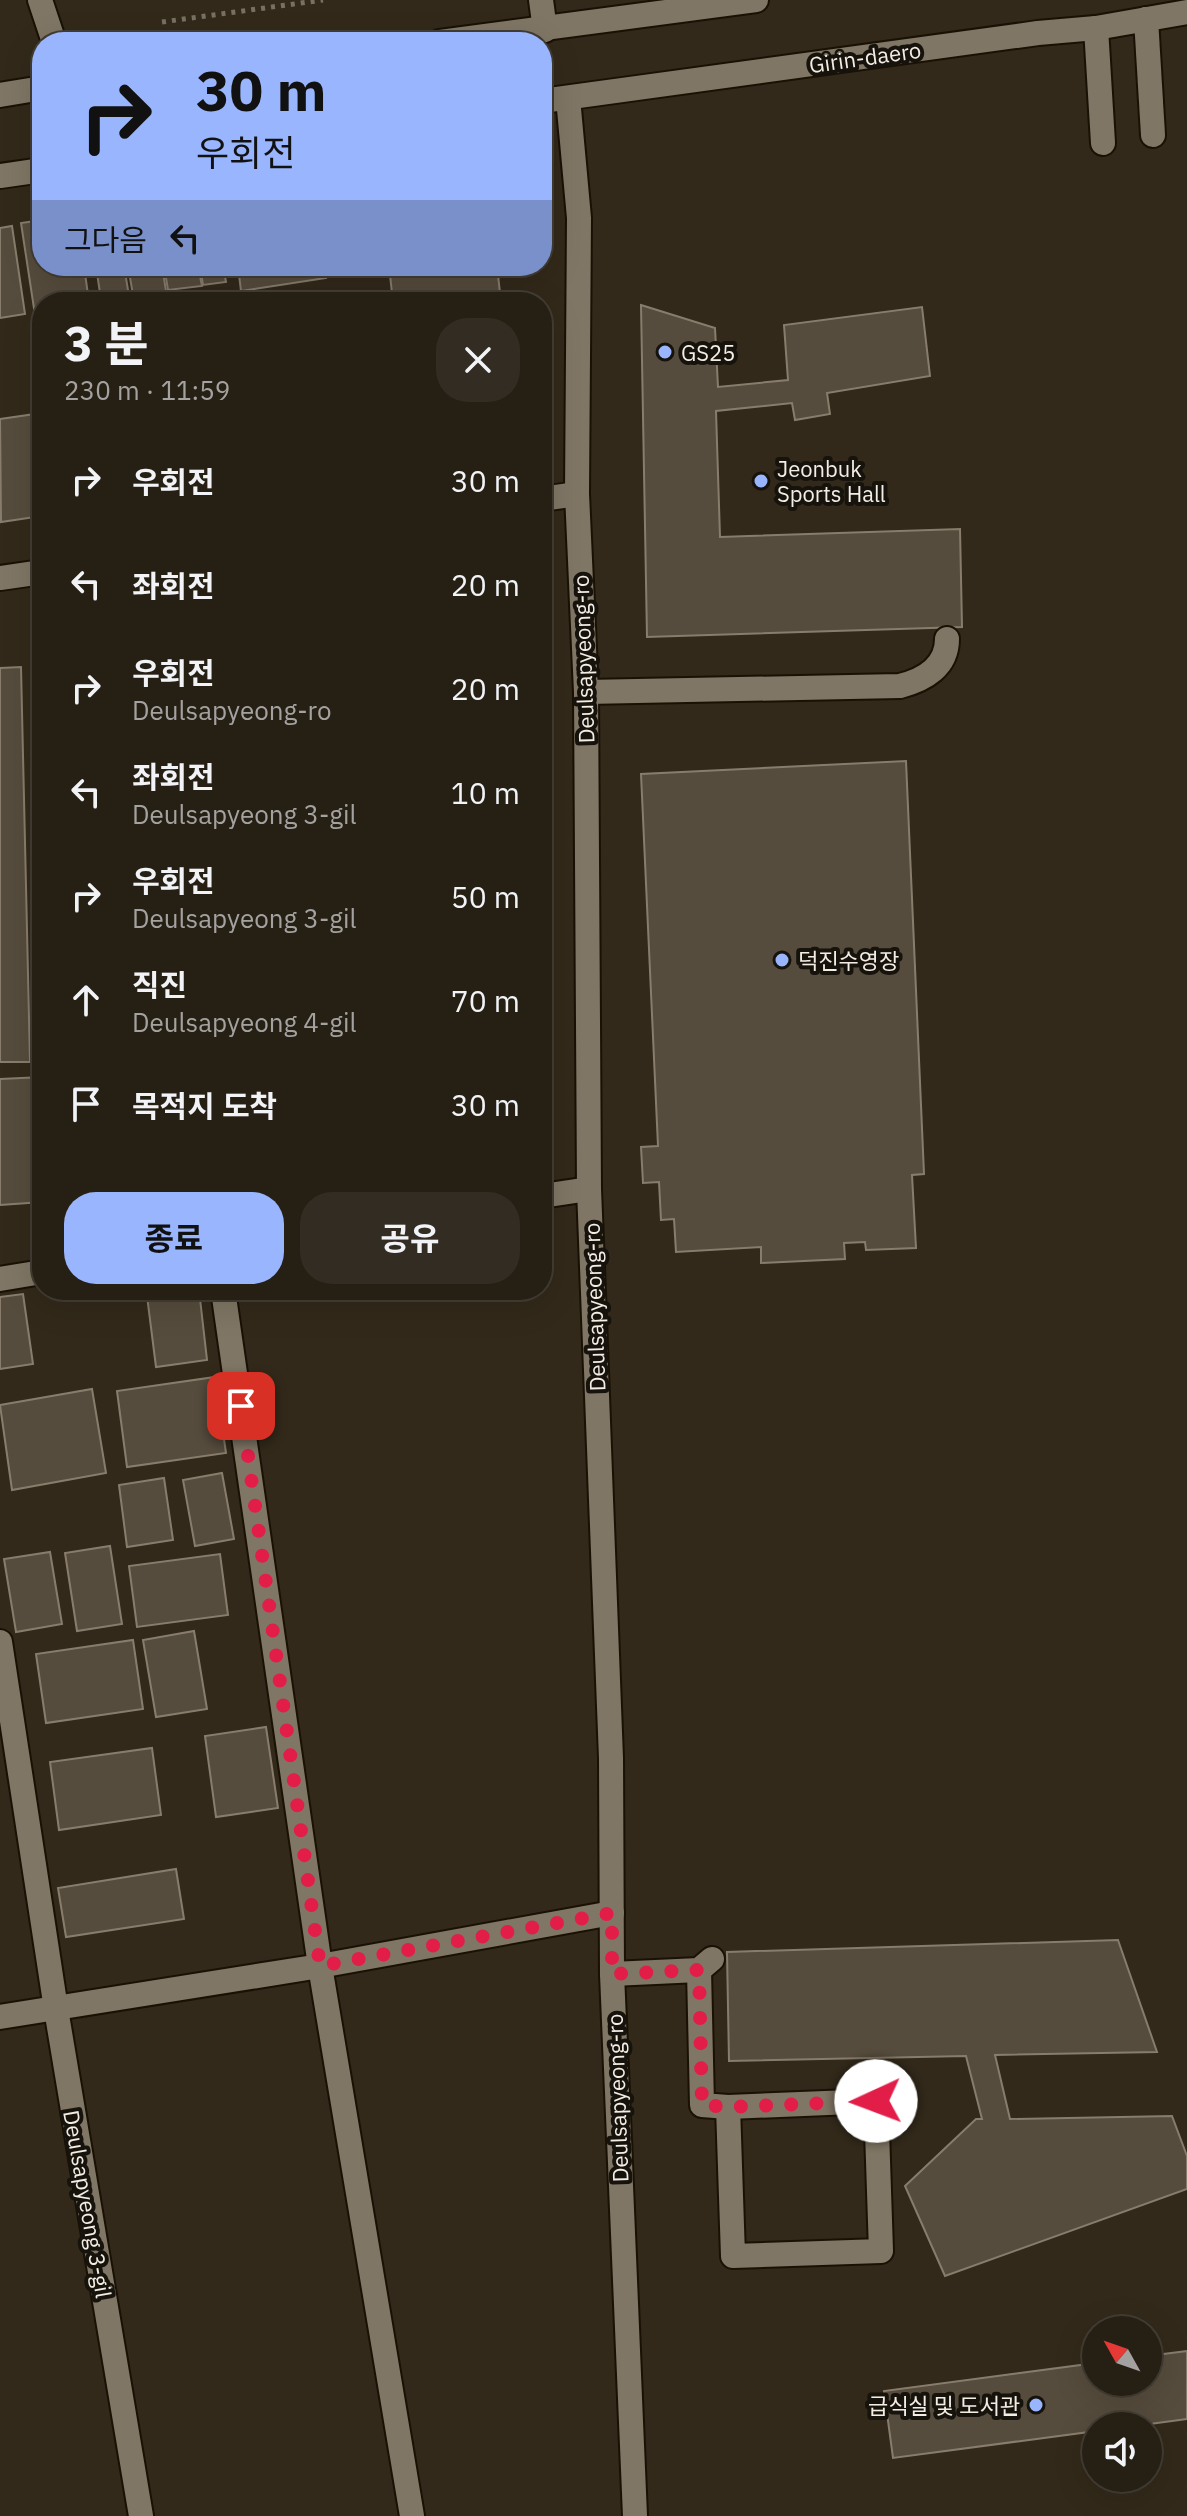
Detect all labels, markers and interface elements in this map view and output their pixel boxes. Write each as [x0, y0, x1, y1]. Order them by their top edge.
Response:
street label: Girin-daero [807, 35, 923, 79]
text: 30 m [196, 54, 326, 126]
icon: right [64, 64, 168, 168]
text: 우회전 [196, 129, 295, 176]
icon: left [163, 216, 207, 260]
text: 그다음 [64, 220, 147, 259]
text: 3 분 [64, 312, 148, 374]
button: close [436, 318, 520, 402]
place label: GS25 [681, 338, 735, 367]
marker: GS25 [656, 343, 674, 361]
text: 230 m · 11:59 [64, 373, 230, 407]
place label: Jeonbuk Sports Hall [777, 454, 886, 508]
icon: right [64, 458, 108, 502]
text: 30 m [451, 461, 520, 500]
text: 우회전 [132, 462, 215, 501]
marker: Jeonbuk Sports Hall [752, 472, 770, 490]
icon: left [64, 562, 108, 606]
text: 20 m [451, 565, 520, 604]
text: 좌회전 [132, 566, 215, 605]
street label: Deulsapyeong-ro [566, 574, 600, 744]
text: 우회전 [132, 653, 215, 692]
icon: right [64, 666, 108, 710]
text: 20 m [451, 669, 520, 708]
text: Deulsapyeong-ro [132, 693, 332, 727]
text: 좌회전 [132, 757, 215, 796]
icon: left [64, 770, 108, 814]
text: 10 m [451, 773, 520, 812]
text: Deulsapyeong 3-gil [132, 797, 357, 831]
text: 우회전 [132, 861, 215, 900]
icon: right [64, 874, 108, 918]
text: 50 m [451, 877, 520, 916]
text: Deulsapyeong 3-gil [132, 901, 357, 935]
place label: 덕진수영장 [798, 946, 899, 975]
marker: 덕진수영장 [773, 951, 791, 969]
text: 직진 [132, 965, 187, 1004]
icon: ahead [64, 978, 108, 1022]
text: 70 m [451, 981, 520, 1020]
text: Deulsapyeong 4-gil [132, 1005, 357, 1039]
icon: arrive [64, 1082, 108, 1126]
text: 30 m [451, 1085, 520, 1124]
text: 목적지 도착 [132, 1086, 277, 1125]
button: 종료 [64, 1192, 284, 1284]
button: 공유 [300, 1192, 520, 1284]
street label: Deulsapyeong-ro [577, 1222, 611, 1392]
pin [207, 1372, 275, 1440]
icon: arrive [219, 1384, 263, 1428]
street label: Deulsapyeong-ro [600, 2013, 634, 2183]
position arrow [834, 2059, 918, 2143]
street label: Deulsapyeong 3-gil [57, 2108, 119, 2300]
north arrow [1082, 2316, 1162, 2396]
map controls [1082, 2316, 1162, 2492]
place label: 급식실 및 도서관 [868, 2391, 1020, 2420]
marker: 급식실 및 도서관 [1027, 2396, 1045, 2414]
button: sound [1082, 2412, 1162, 2492]

